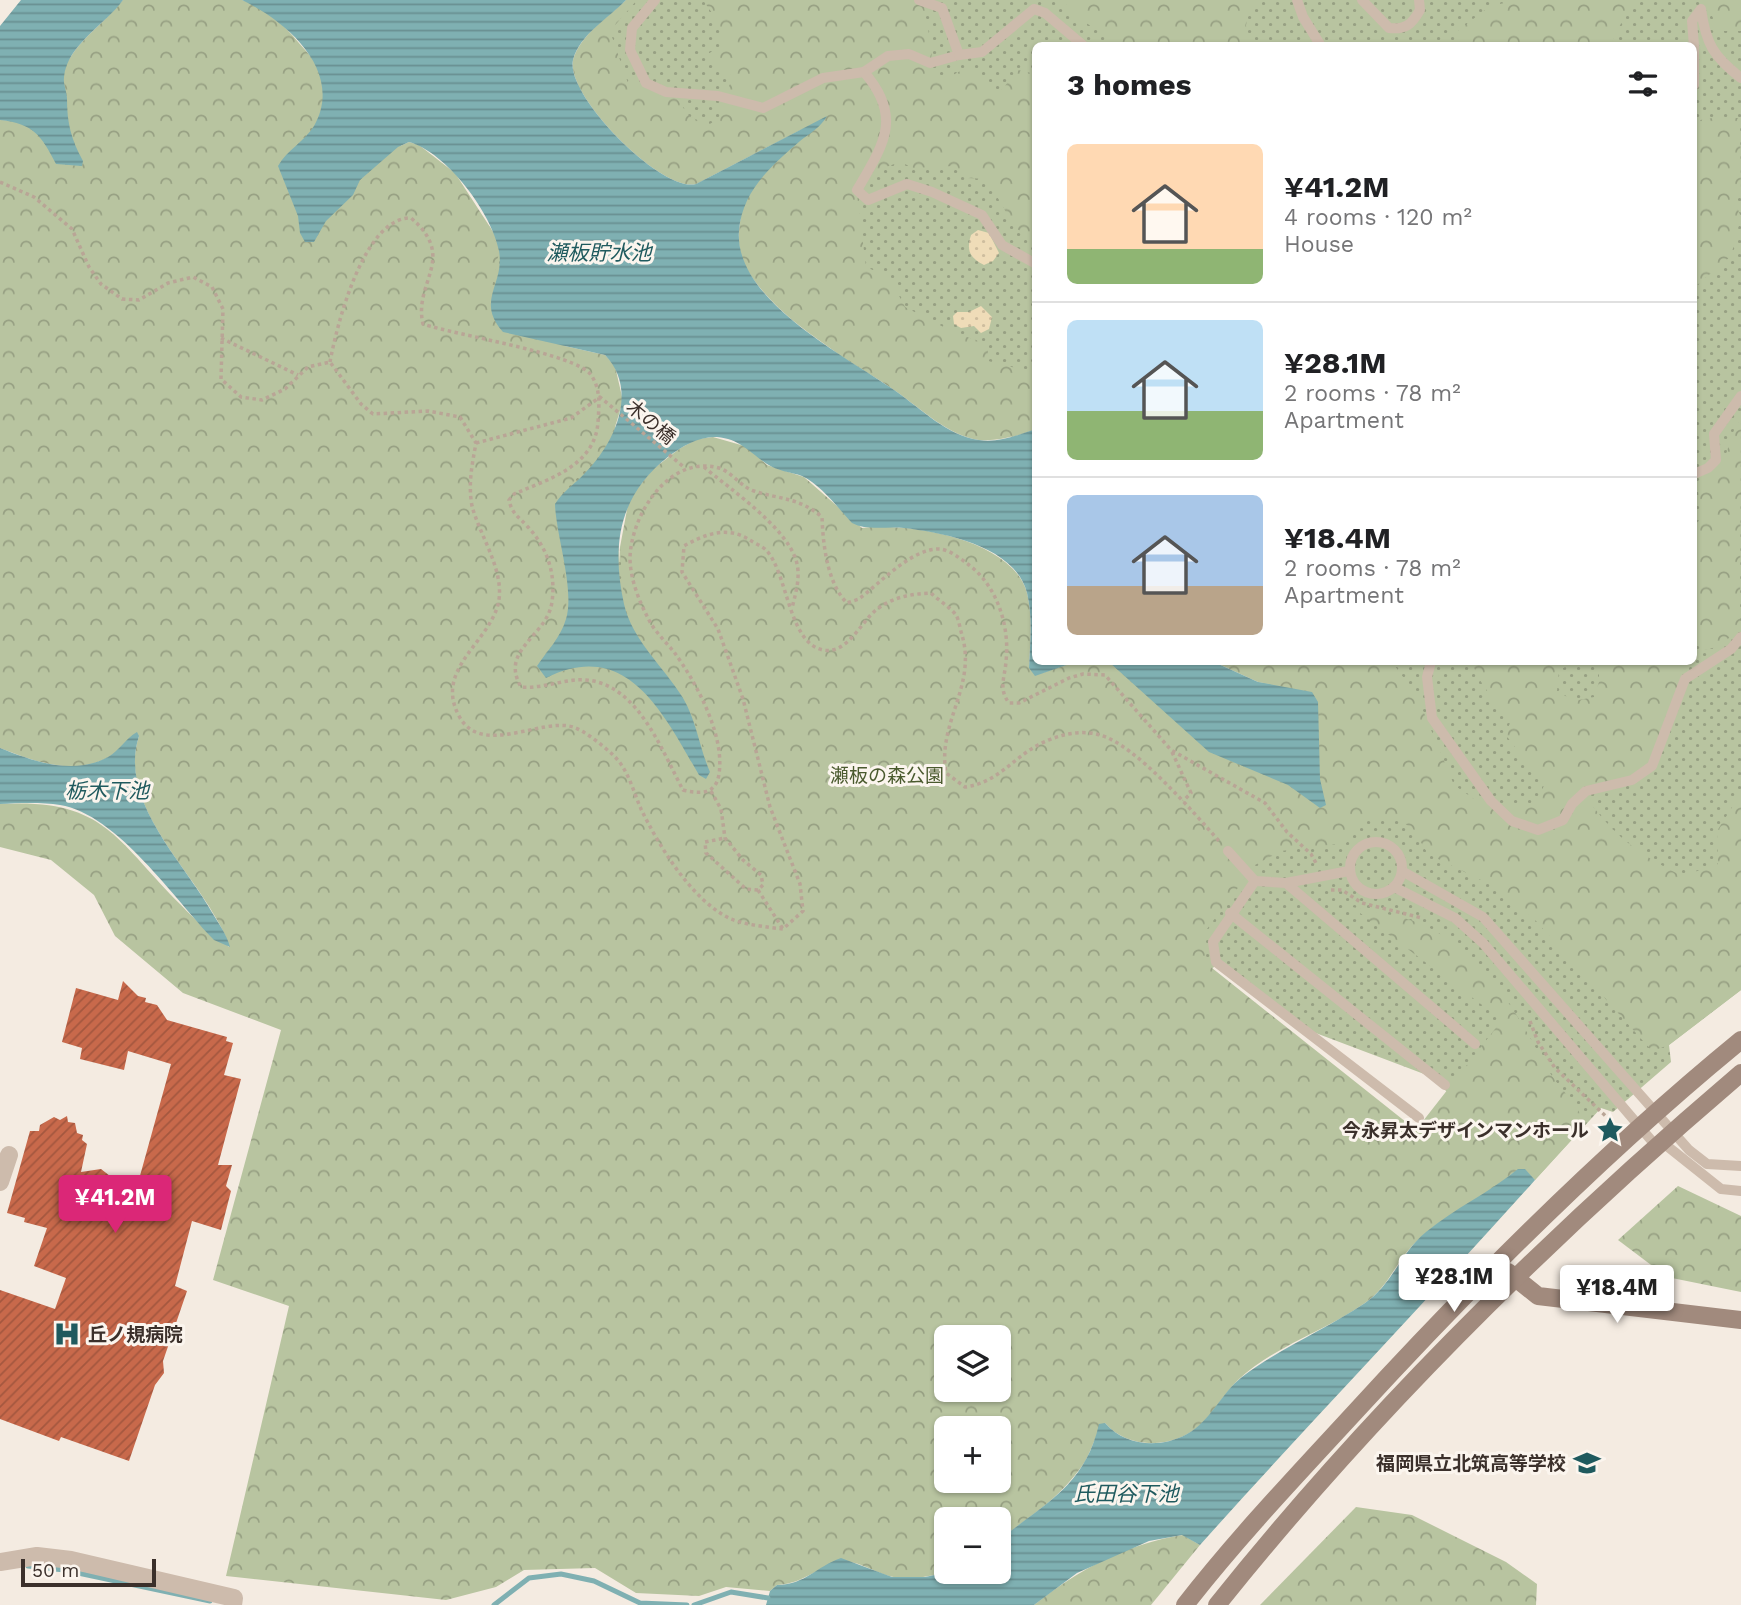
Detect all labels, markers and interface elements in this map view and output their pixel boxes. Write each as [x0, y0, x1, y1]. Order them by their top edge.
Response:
icon: filters [1624, 65, 1662, 103]
text: 3 homes [1067, 67, 1192, 102]
text: ¥41.2M [1284, 169, 1389, 204]
icon: home [1123, 172, 1207, 256]
text: 4 rooms · 120 m² [1284, 204, 1472, 231]
text: House [1284, 231, 1354, 258]
water label: 瀬板貯水池 [547, 240, 653, 265]
text: ¥28.1M [1284, 345, 1387, 380]
icon: home [1123, 348, 1207, 432]
text: 2 rooms · 78 m² [1284, 380, 1461, 407]
street label: 木の橋 [622, 395, 680, 449]
text: Apartment [1284, 407, 1404, 434]
text: ¥18.4M [1284, 520, 1391, 555]
icon: home [1123, 523, 1207, 607]
text: 2 rooms · 78 m² [1284, 555, 1461, 582]
text: Apartment [1284, 582, 1404, 609]
park label: 瀬板の森公園 [830, 764, 944, 787]
water label: 栃木下池 [65, 778, 151, 803]
place icon: 今永昇太デザインマンホール [1595, 1115, 1625, 1145]
place label: 今永昇太デザインマンホール [1342, 1119, 1589, 1142]
pin: ¥41.2M [58, 1176, 172, 1235]
text: ¥41.2M [75, 1184, 155, 1211]
pin: ¥28.1M [1397, 1254, 1511, 1314]
text: ¥28.1M [1415, 1263, 1493, 1290]
pin: ¥18.4M [1560, 1266, 1674, 1325]
text: ¥18.4M [1576, 1274, 1658, 1301]
hospital icon: 丘ノ規病院 [52, 1319, 82, 1349]
place label: 丘ノ規病院 [88, 1323, 183, 1346]
map controls [934, 1325, 1011, 1584]
button: layers [934, 1325, 1011, 1402]
button: + [934, 1416, 1011, 1493]
school or university icon: 福岡県立北筑高等学校 [1572, 1448, 1602, 1478]
place label: 福岡県立北筑高等学校 [1376, 1452, 1566, 1475]
water label: 氏田谷下池 [1074, 1481, 1180, 1506]
button: − [934, 1507, 1011, 1584]
scale bar [21, 1556, 156, 1588]
text: 50 m [32, 1559, 79, 1582]

